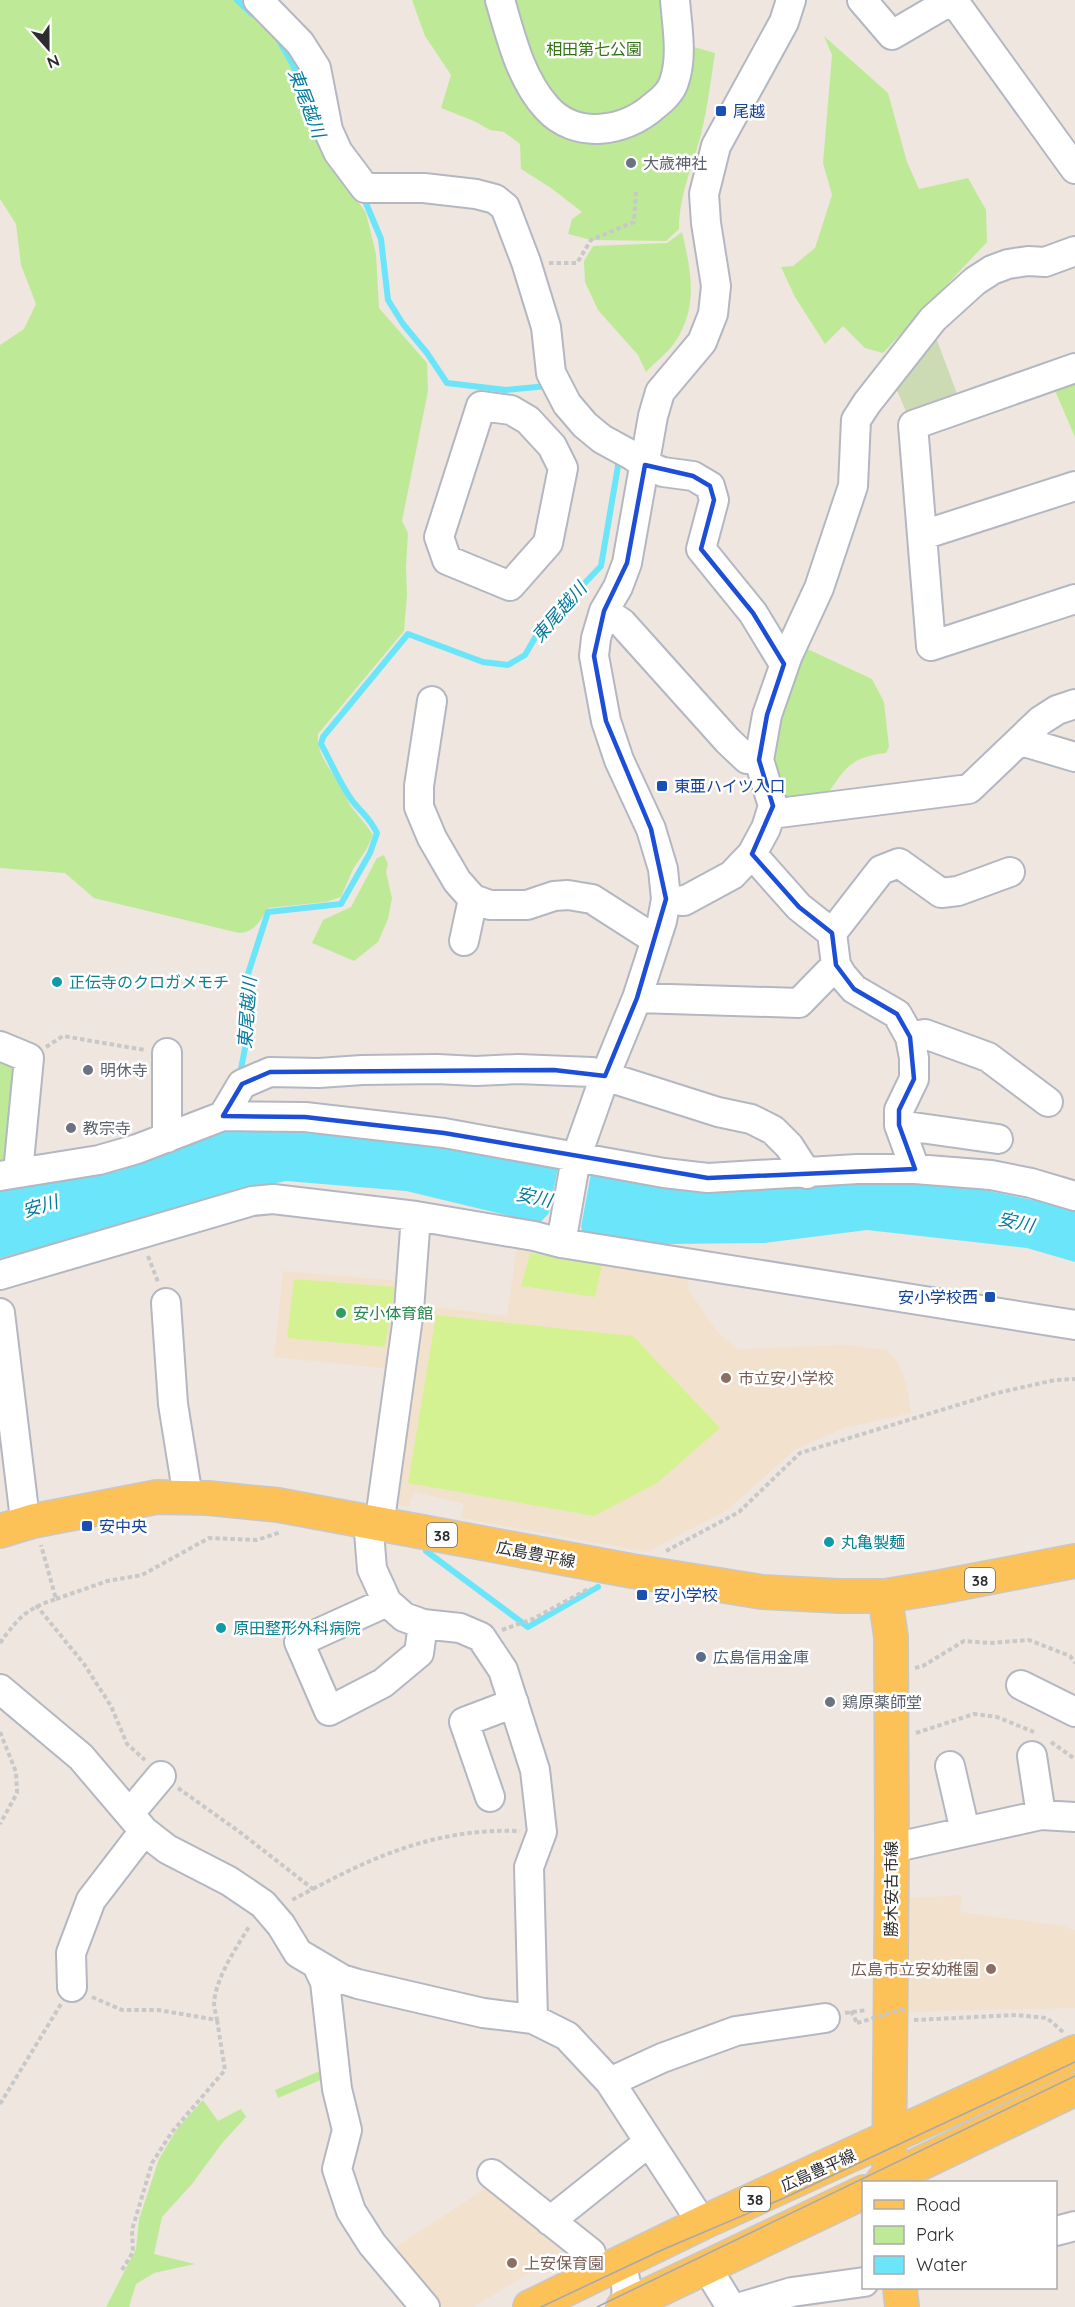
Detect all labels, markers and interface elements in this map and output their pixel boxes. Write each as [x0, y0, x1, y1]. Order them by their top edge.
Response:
north arrow [18, 18, 78, 78]
park label: 相田第七公園 [546, 39, 642, 59]
text: N [44, 51, 62, 73]
water label: 東尾越川 [283, 65, 331, 143]
place label: 尾越 [733, 101, 765, 121]
marker: 尾越 [714, 104, 728, 118]
place label: 大歳神社 [643, 153, 707, 173]
marker: 大歳神社 [624, 156, 638, 170]
water label: 東尾越川 [527, 576, 593, 647]
place label: 東亜ハイツ入口 [674, 776, 786, 796]
marker: 東亜ハイツ入口 [655, 779, 669, 793]
place label: 正伝寺のクロガメモチ [69, 972, 229, 992]
water label: 東尾越川 [233, 974, 261, 1050]
marker: 正伝寺のクロガメモチ [50, 975, 64, 989]
place label: 明休寺 [100, 1060, 148, 1080]
marker: 明休寺 [81, 1063, 95, 1077]
place label: 教宗寺 [83, 1118, 131, 1138]
marker: 教宗寺 [64, 1121, 78, 1135]
water label: 安川 [514, 1182, 556, 1212]
water label: 安川 [19, 1189, 62, 1222]
water label: 安川 [996, 1207, 1038, 1237]
place label: 安小学校西 [898, 1287, 978, 1307]
marker: 安小学校西 [983, 1290, 997, 1304]
place label: 安小体育館 [353, 1303, 433, 1323]
marker: 安小体育館 [334, 1306, 348, 1320]
place label: 市立安小学校 [738, 1368, 834, 1388]
marker: 市立安小学校 [719, 1371, 733, 1385]
place label: 安中央 [99, 1516, 147, 1536]
marker: 安中央 [80, 1519, 94, 1533]
road number: 38 [427, 1523, 457, 1547]
place label: 丸亀製麺 [841, 1532, 905, 1552]
marker: 丸亀製麺 [822, 1535, 836, 1549]
street label: 広島豊平線 [495, 1537, 577, 1571]
road number: 38 [965, 1568, 995, 1592]
place label: 安小学校 [654, 1585, 718, 1605]
marker: 安小学校 [635, 1588, 649, 1602]
place label: 原田整形外科病院 [233, 1618, 361, 1638]
marker: 原田整形外科病院 [214, 1621, 228, 1635]
place label: 広島信用金庫 [713, 1647, 809, 1667]
marker: 広島信用金庫 [694, 1650, 708, 1664]
place label: 鶏原薬師堂 [842, 1692, 922, 1712]
marker: 鶏原薬師堂 [823, 1695, 837, 1709]
street label: 勝木安古市線 [881, 1841, 901, 1937]
place label: 広島市立安幼稚園 [851, 1959, 979, 1979]
marker: 広島市立安幼稚園 [984, 1962, 998, 1976]
street label: 広島豊平線 [777, 2145, 859, 2195]
legend [862, 2181, 1057, 2289]
road number: 38 [740, 2187, 770, 2211]
text: Road [916, 2193, 961, 2216]
text: Park [916, 2223, 954, 2246]
place label: 上安保育園 [524, 2253, 604, 2273]
text: Water [916, 2253, 967, 2276]
marker: 上安保育園 [505, 2256, 519, 2270]

